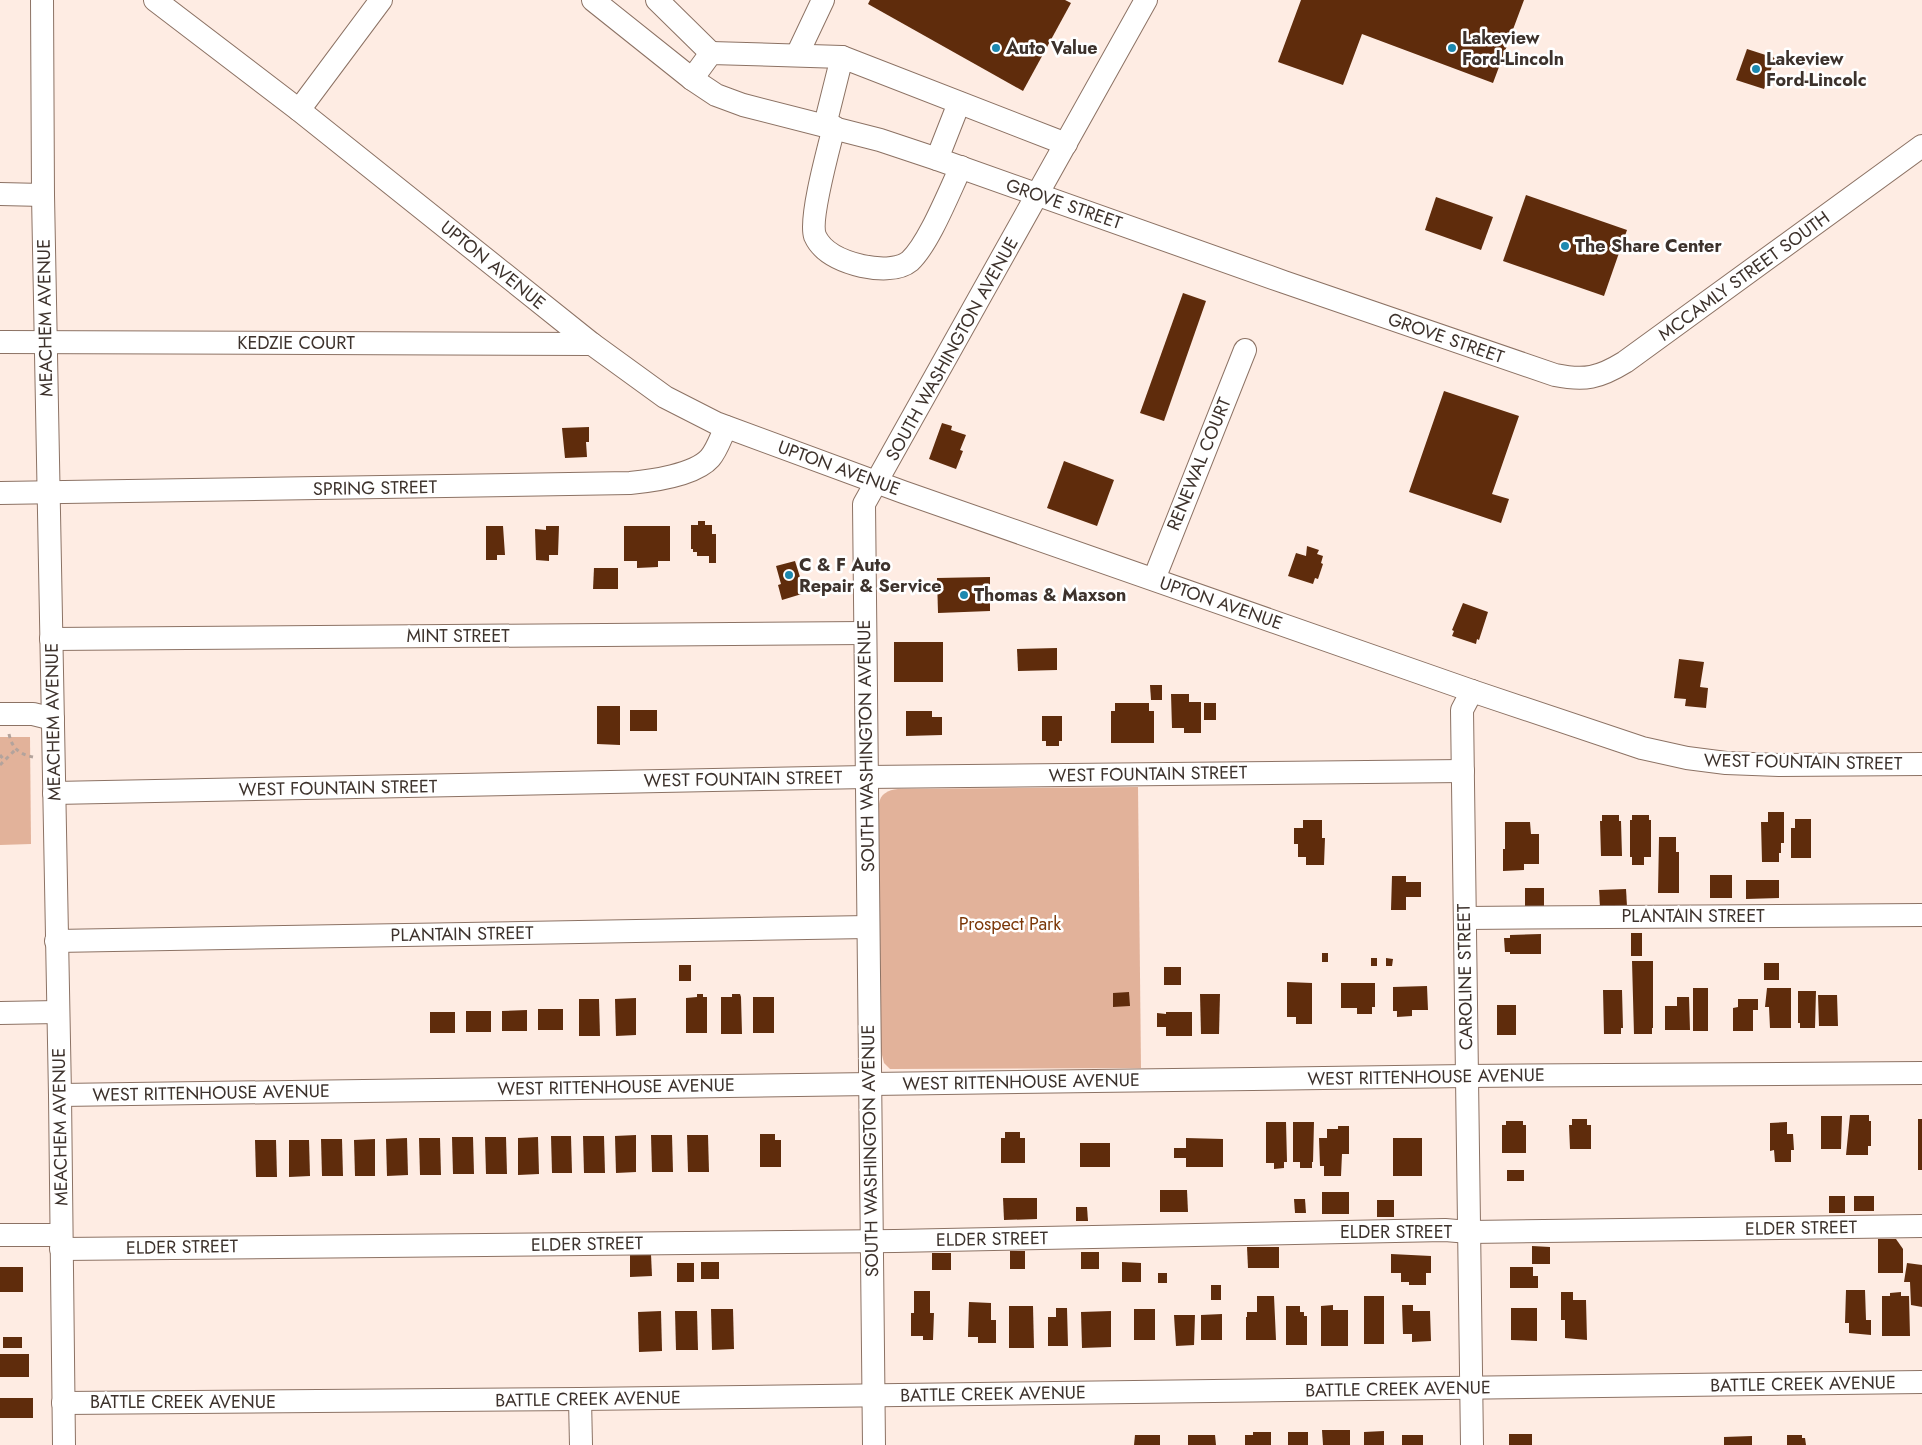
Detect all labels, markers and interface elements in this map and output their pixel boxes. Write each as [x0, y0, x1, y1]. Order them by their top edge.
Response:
place label: Lakeview Ford-Lincoln [1462, 25, 1564, 72]
place label: Auto Value [1005, 35, 1098, 61]
marker: Auto Value [990, 42, 1002, 54]
marker: Lakeview Ford-Lincoln [1446, 42, 1458, 54]
place label: Lakeview Ford-Lincolc [1766, 46, 1867, 93]
marker: Lakeview Ford-Lincolc [1750, 63, 1762, 75]
street label: GROVE STREET [1002, 172, 1126, 236]
street label: MCCAMLY STREET SOUTH [1653, 205, 1835, 347]
street label: UPTON AVENUE [435, 214, 551, 316]
street label: SOUTH WASHINGTON AVENUE [879, 232, 1025, 466]
place label: The Share Center [1575, 233, 1722, 259]
street label: MEACHEM AVENUE [31, 239, 59, 397]
marker: The Share Center [1559, 240, 1571, 252]
street label: GROVE STREET [1384, 306, 1508, 370]
street label: KEDZIE COURT [237, 330, 355, 356]
street label: RENEWAL COURT [1160, 393, 1238, 534]
street label: UPTON AVENUE [774, 434, 904, 502]
street label: SPRING STREET [313, 474, 438, 502]
place label: C & F Auto Repair & Service [799, 552, 942, 599]
marker: C & F Auto Repair & Service [783, 569, 795, 581]
street label: UPTON AVENUE [1156, 570, 1286, 636]
place label: Thomas & Maxson [974, 582, 1126, 608]
marker: Thomas & Maxson [958, 589, 970, 601]
street label: SOUTH WASHINGTON AVENUE [851, 620, 881, 872]
street label: MINT STREET [406, 623, 510, 649]
street label: MEACHEM AVENUE [39, 643, 67, 801]
street label: WEST FOUNTAIN STREET [1704, 747, 1903, 777]
street label: WEST FOUNTAIN STREET [1049, 759, 1248, 789]
street label: WEST FOUNTAIN STREET [644, 764, 843, 794]
street label: WEST FOUNTAIN STREET [239, 773, 438, 803]
street label: CAROLINE STREET [1451, 903, 1479, 1050]
street label: PLANTAIN STREET [1621, 903, 1765, 929]
park label: Prospect Park [959, 911, 1061, 937]
street label: PLANTAIN STREET [390, 920, 534, 948]
street label: SOUTH WASHINGTON AVENUE [855, 1025, 885, 1277]
street label: MEACHEM AVENUE [46, 1048, 74, 1206]
street label: WEST RITTENHOUSE AVENUE [1307, 1062, 1545, 1092]
street label: WEST RITTENHOUSE AVENUE [902, 1067, 1140, 1097]
street label: WEST RITTENHOUSE AVENUE [497, 1072, 735, 1102]
street label: WEST RITTENHOUSE AVENUE [92, 1078, 330, 1108]
street label: ELDER STREET [1745, 1214, 1858, 1242]
street label: ELDER STREET [1340, 1219, 1453, 1245]
street label: ELDER STREET [936, 1225, 1049, 1253]
street label: ELDER STREET [531, 1230, 644, 1258]
street label: ELDER STREET [126, 1233, 239, 1261]
street label: BATTLE CREEK AVENUE [1710, 1369, 1896, 1399]
street label: BATTLE CREEK AVENUE [1305, 1374, 1491, 1404]
street label: BATTLE CREEK AVENUE [900, 1379, 1086, 1409]
street label: BATTLE CREEK AVENUE [495, 1384, 681, 1414]
street label: BATTLE CREEK AVENUE [90, 1389, 276, 1415]

